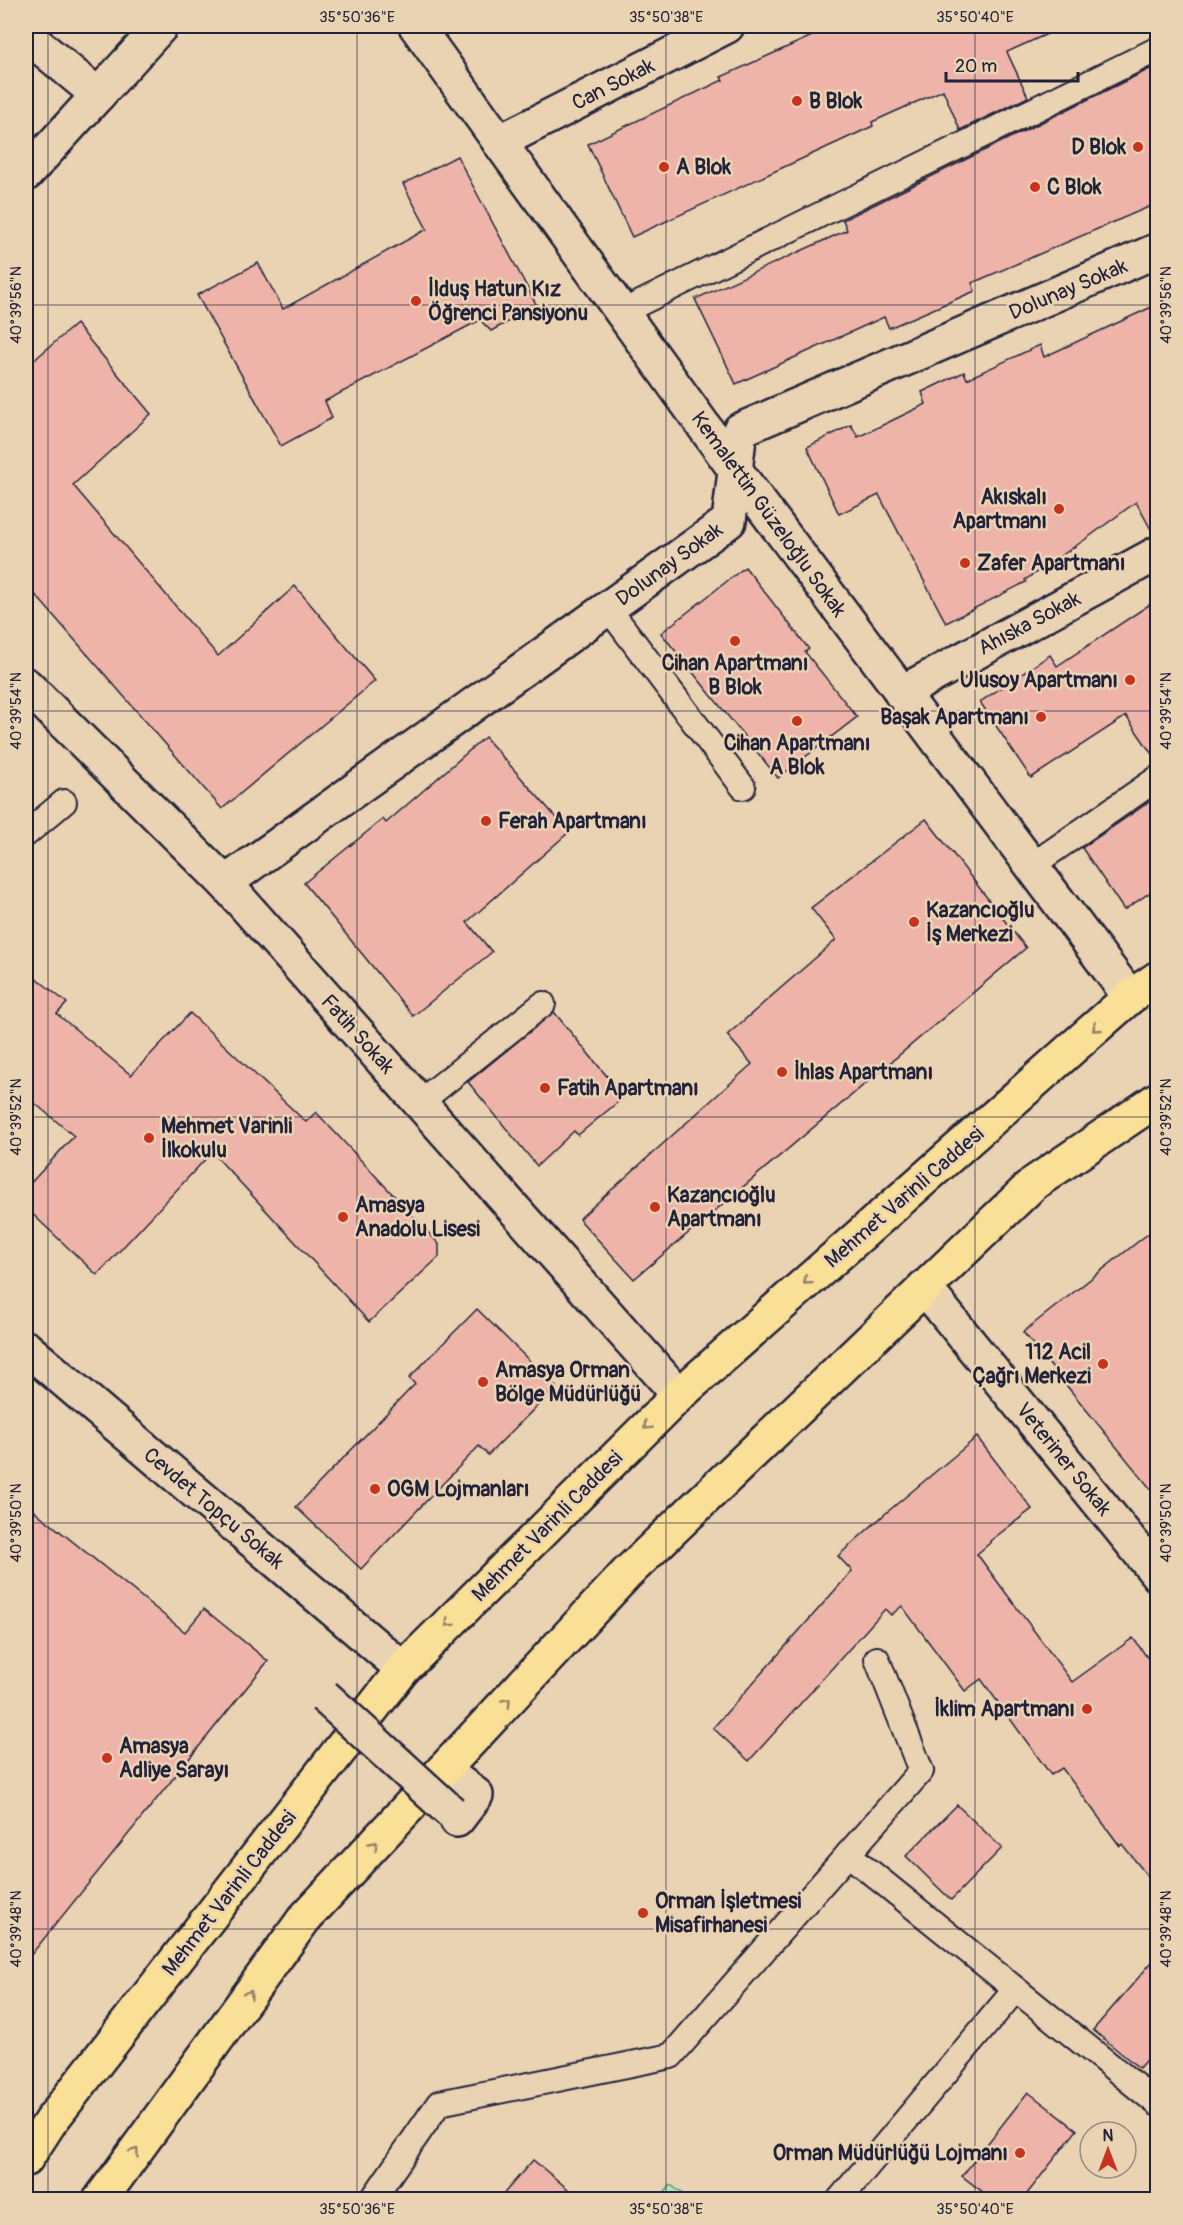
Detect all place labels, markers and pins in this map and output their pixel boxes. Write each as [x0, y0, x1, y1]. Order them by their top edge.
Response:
place label: B Blok [809, 88, 863, 115]
marker: B Blok [790, 94, 804, 108]
place label: D Blok [1071, 134, 1126, 161]
marker: D Blok [1131, 140, 1145, 154]
place label: A Blok [676, 154, 731, 181]
marker: A Blok [657, 160, 671, 174]
place label: C Blok [1047, 174, 1102, 201]
marker: C Blok [1028, 180, 1042, 194]
place label: İlduş Hatun Kız Öğrenci Pansiyonu [428, 276, 588, 327]
marker: İlduş Hatun Kız Öğrenci Pansiyonu [409, 294, 423, 308]
place label: Akıskalı Apartmanı [952, 484, 1047, 535]
marker: Akıskalı Apartmanı [1052, 502, 1066, 516]
place label: Zafer Apartmanı [977, 550, 1125, 577]
marker: Zafer Apartmanı [958, 556, 972, 570]
marker: Cihan Apartmanı B Blok [728, 634, 742, 648]
place label: Cihan Apartmanı B Blok [662, 650, 808, 701]
place label: Ulusoy Apartmanı [960, 667, 1118, 694]
marker: Ulusoy Apartmanı [1123, 673, 1137, 687]
place label: Başak Apartmanı [880, 704, 1029, 731]
marker: Başak Apartmanı [1034, 710, 1048, 724]
marker: Cihan Apartmanı A Blok [790, 714, 804, 728]
place label: Cihan Apartmanı A Blok [724, 730, 870, 781]
place label: Ferah Apartmanı [498, 808, 647, 835]
marker: Ferah Apartmanı [479, 814, 493, 828]
place label: Kazancıoğlu İş Merkezi [926, 897, 1035, 948]
marker: Kazancıoğlu İş Merkezi [907, 915, 921, 929]
place label: İhlas Apartmanı [794, 1059, 933, 1086]
marker: İhlas Apartmanı [775, 1065, 789, 1079]
place label: Fatih Apartmanı [557, 1075, 699, 1102]
marker: Fatih Apartmanı [538, 1081, 552, 1095]
place label: Mehmet Varinli İlkokulu [161, 1113, 293, 1164]
marker: Mehmet Varinli İlkokulu [142, 1131, 156, 1145]
place label: Kazancıoğlu Apartmanı [667, 1182, 776, 1233]
place label: Amasya Anadolu Lisesi [355, 1192, 480, 1243]
marker: Kazancıoğlu Apartmanı [648, 1200, 662, 1214]
marker: Amasya Anadolu Lisesi [336, 1210, 350, 1224]
place label: 112 Acil Çağrı Merkezi [973, 1339, 1091, 1390]
place label: Amasya Orman Bölge Müdürlüğü [495, 1357, 641, 1408]
marker: 112 Acil Çağrı Merkezi [1096, 1357, 1110, 1371]
marker: Amasya Orman Bölge Müdürlüğü [476, 1375, 490, 1389]
place label: OGM Lojmanları [387, 1476, 529, 1503]
marker: OGM Lojmanları [368, 1482, 382, 1496]
place label: İklim Apartmanı [934, 1696, 1075, 1723]
marker: İklim Apartmanı [1080, 1702, 1094, 1716]
place label: Amasya Adliye Sarayı [119, 1733, 229, 1784]
marker: Amasya Adliye Sarayı [100, 1751, 114, 1765]
place label: Orman İşletmesi Misafirhanesi [655, 1888, 802, 1939]
marker: Orman İşletmesi Misafirhanesi [636, 1906, 650, 1920]
place label: Orman Müdürlüğü Lojmanı [773, 2140, 1008, 2167]
marker: Orman Müdürlüğü Lojmanı [1013, 2146, 1027, 2160]

